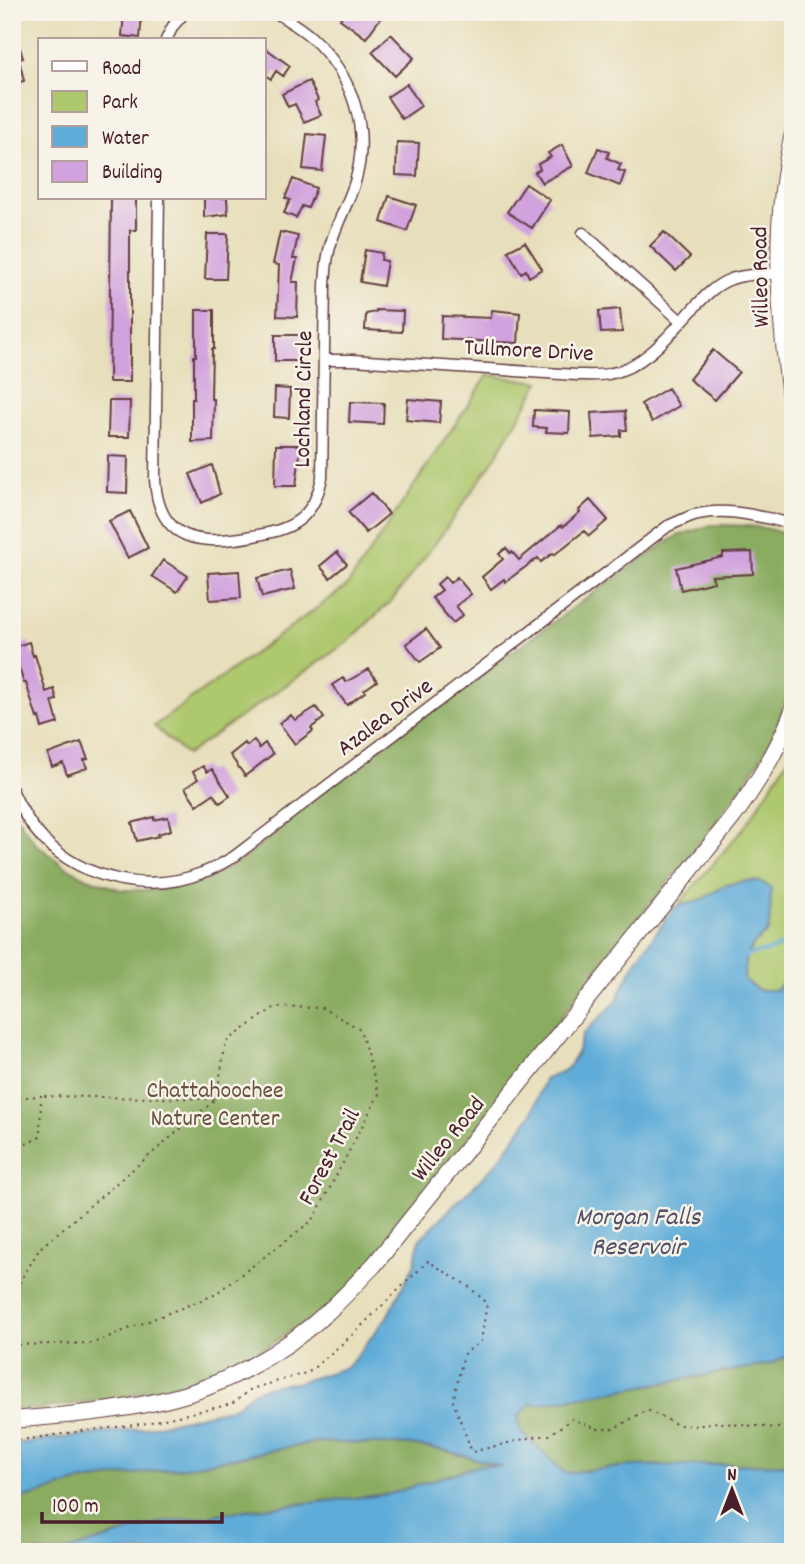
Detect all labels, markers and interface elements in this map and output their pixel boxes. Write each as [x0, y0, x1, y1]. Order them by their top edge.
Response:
legend [38, 38, 266, 200]
text: Road [102, 55, 141, 85]
text: Park [102, 89, 138, 119]
text: Water [102, 125, 149, 155]
text: Building [102, 159, 162, 189]
street label: Willeo Road [744, 226, 780, 328]
street label: Lochland Circle [287, 330, 323, 468]
street label: Tullmore Drive [463, 332, 595, 372]
street label: Azalea Drive [331, 671, 441, 766]
park label: Chattahoochee Nature Center [146, 1075, 284, 1137]
street label: Willeo Road [404, 1090, 494, 1190]
street label: Forest Trail [291, 1103, 370, 1212]
water label: Morgan Falls Reservoir [575, 1200, 702, 1267]
north arrow [696, 1456, 766, 1526]
text: N [727, 1463, 737, 1490]
scale bar [42, 1480, 222, 1524]
text: 100 m [52, 1493, 99, 1523]

